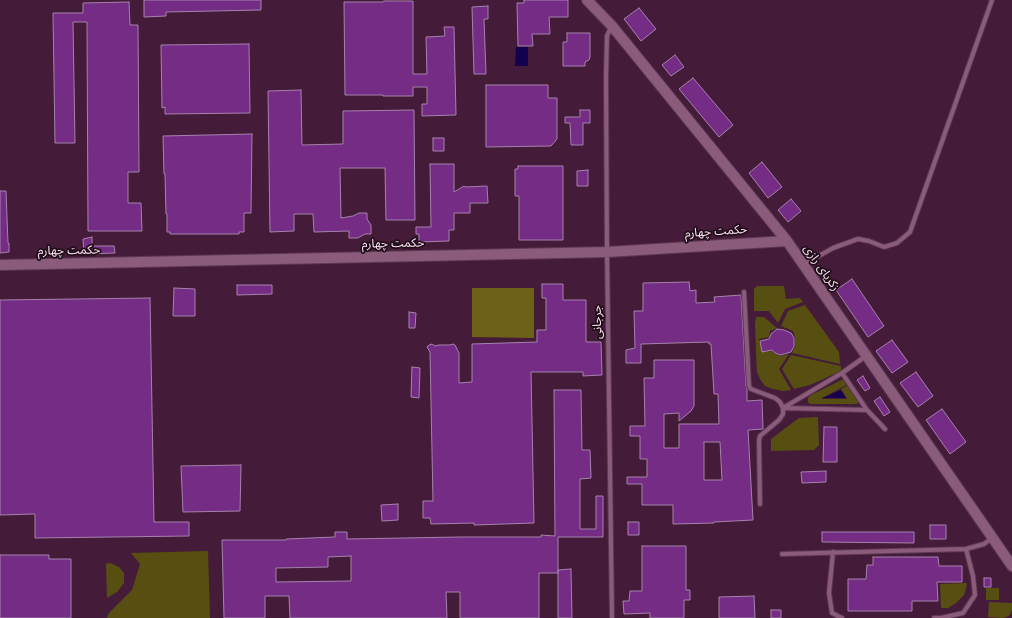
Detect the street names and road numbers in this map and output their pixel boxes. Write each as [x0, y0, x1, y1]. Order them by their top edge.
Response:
street label: حکمت چهارم [684, 223, 748, 241]
street label: حکمت چهارم [361, 236, 425, 252]
street label: زکریای رازی [800, 242, 842, 294]
street label: حکمت چهارم [37, 243, 101, 259]
street label: جرجانی [591, 305, 605, 339]

